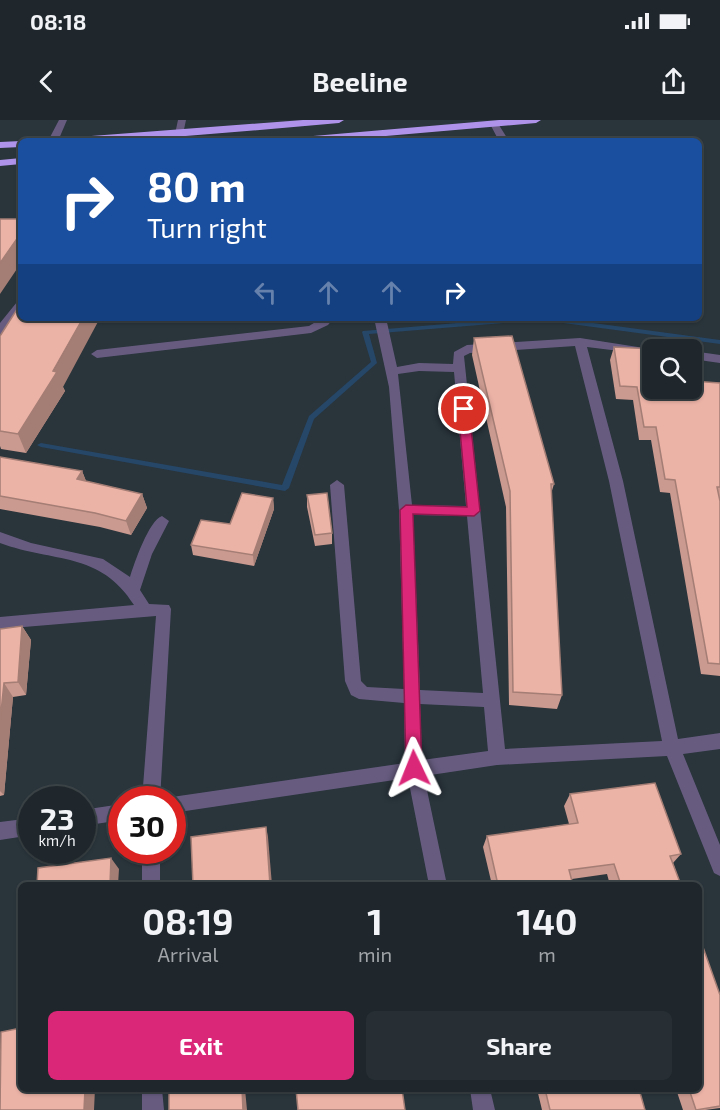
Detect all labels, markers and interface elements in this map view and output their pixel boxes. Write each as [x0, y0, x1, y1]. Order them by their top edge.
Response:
text: 08:18 [30, 8, 86, 34]
icon: back [30, 65, 63, 98]
text: Beeline [312, 65, 408, 97]
icon: share [657, 65, 690, 98]
text: 80 m [147, 160, 246, 210]
icon: right [48, 162, 126, 240]
text: Turn right [147, 211, 267, 243]
icon: left [249, 276, 282, 309]
icon: ahead [312, 276, 345, 309]
icon: ahead [375, 276, 408, 309]
icon: right [438, 276, 471, 309]
map controls [642, 339, 702, 399]
button: search [642, 339, 702, 399]
pin [438, 383, 489, 434]
icon: arrive [447, 392, 480, 425]
position arrow [382, 736, 446, 800]
speed limit sign: 30 [108, 786, 186, 864]
text: 23 [40, 800, 74, 836]
text: km/h [38, 831, 76, 849]
text: 08:19 [142, 899, 234, 942]
text: 1 [367, 899, 383, 942]
text: 140 [516, 899, 578, 942]
text: Arrival [158, 942, 218, 966]
text: min [358, 942, 392, 966]
text: m [538, 942, 556, 966]
button: Exit [48, 1011, 354, 1080]
button: Share [366, 1011, 672, 1080]

